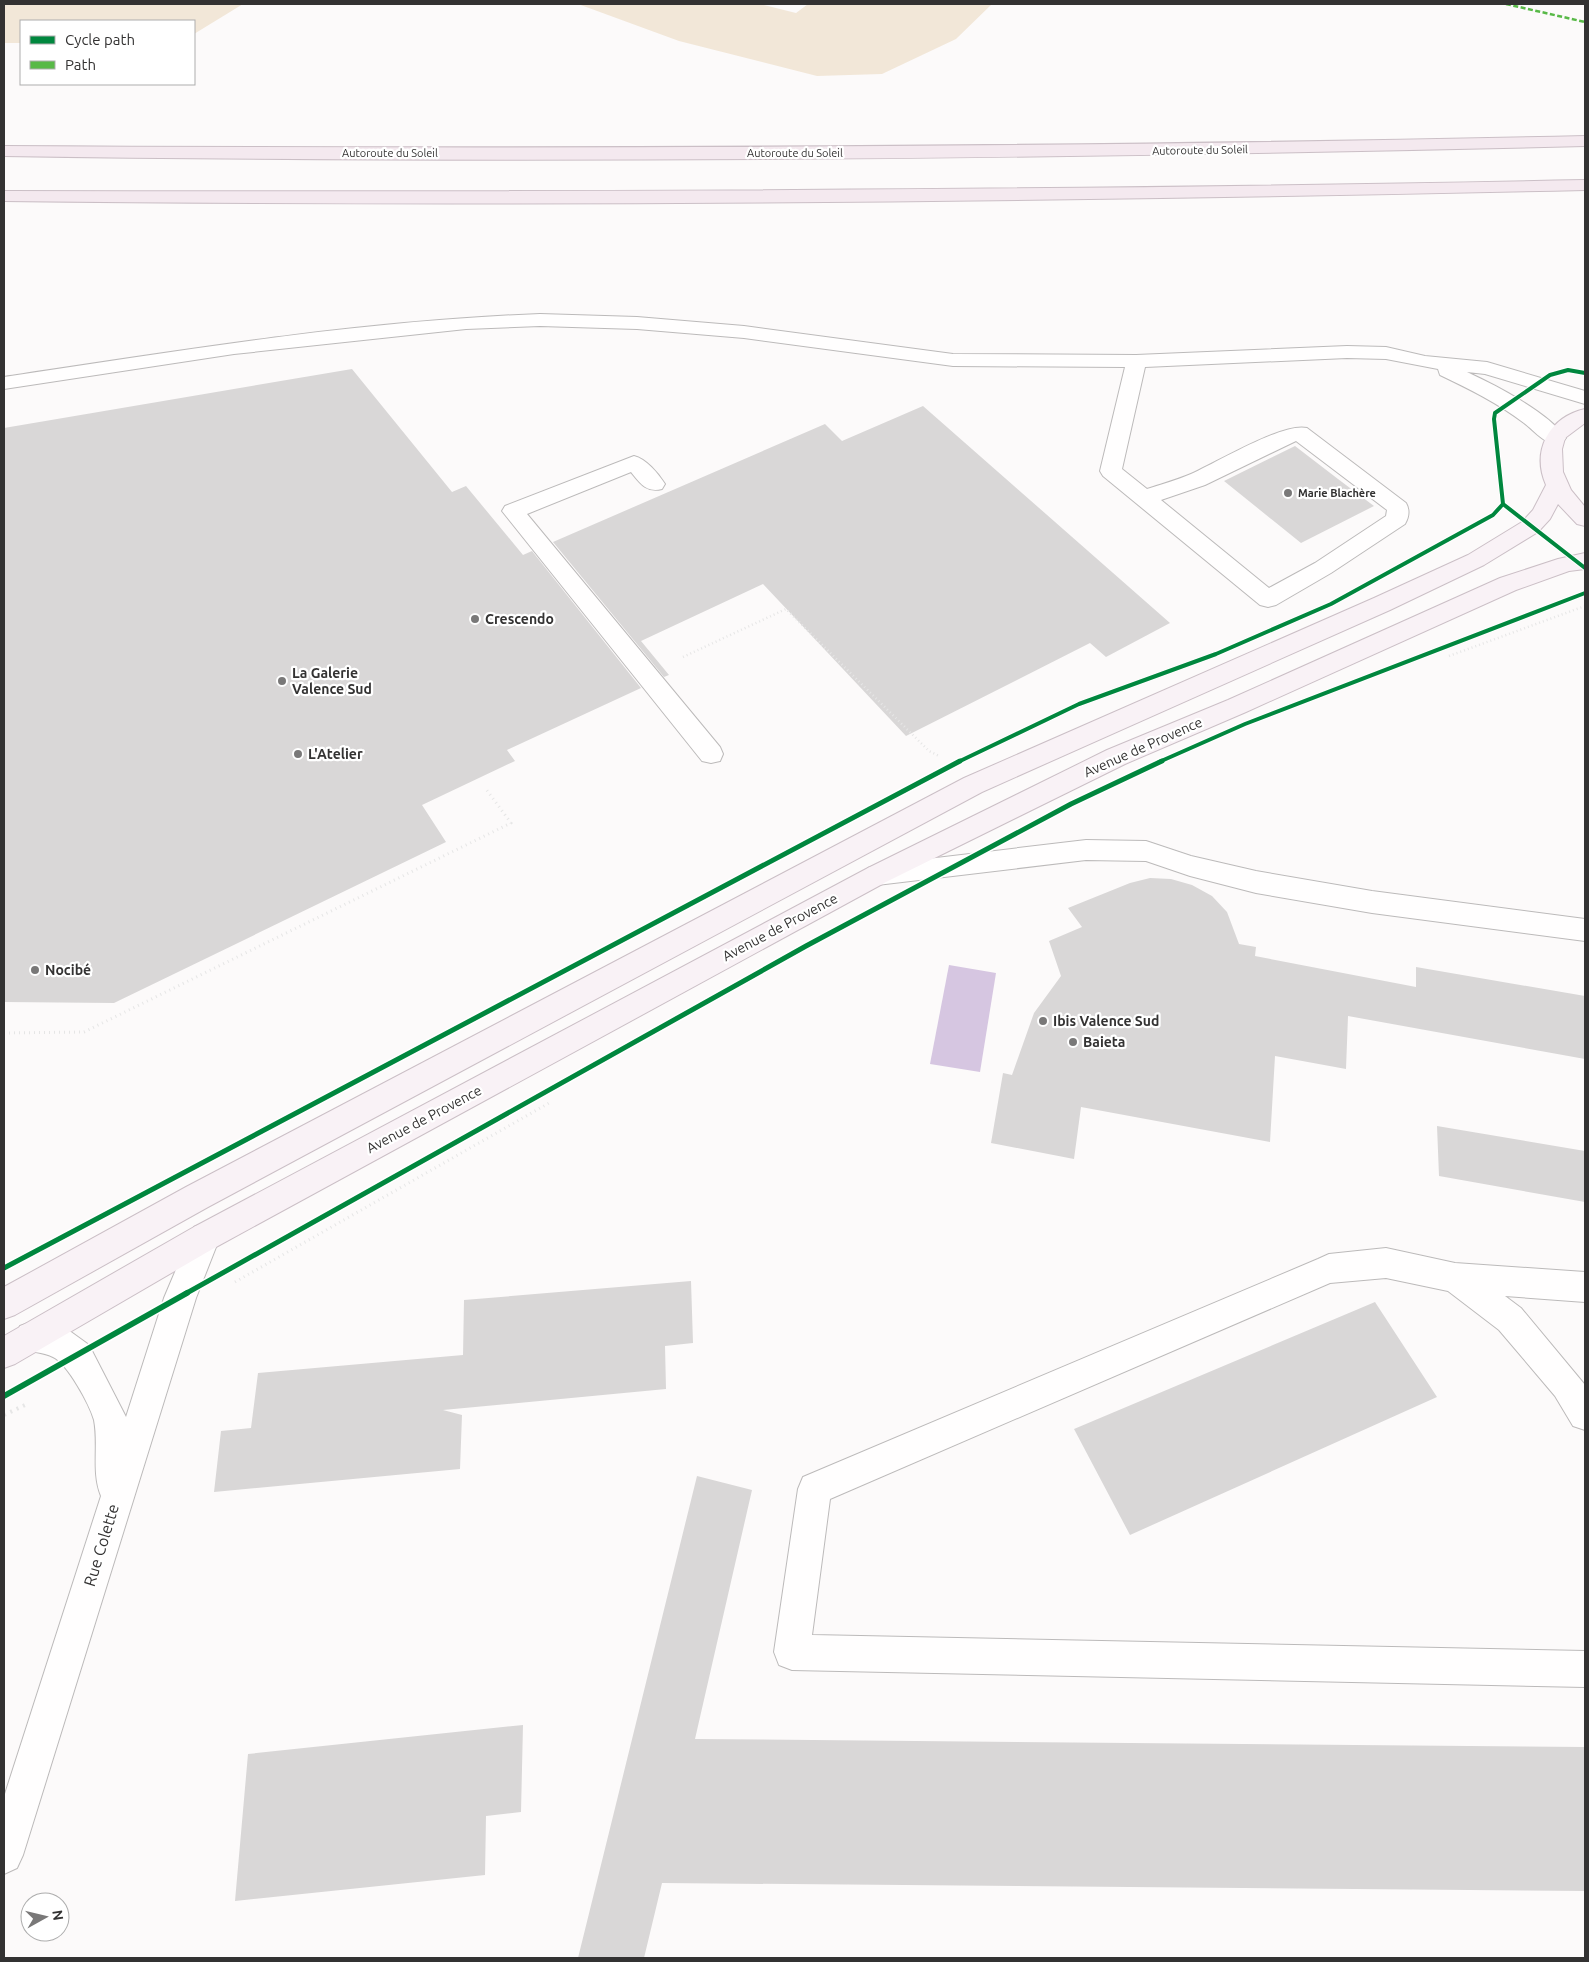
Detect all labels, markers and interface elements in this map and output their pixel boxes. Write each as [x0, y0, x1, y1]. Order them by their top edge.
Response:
legend [20, 20, 195, 85]
text: Cycle path [65, 31, 135, 48]
text: Path [65, 56, 96, 73]
street label: Autoroute du Soleil [1152, 143, 1248, 157]
street label: Autoroute du Soleil [342, 147, 438, 159]
street label: Autoroute du Soleil [747, 147, 843, 159]
marker: Marie Blachère [1282, 487, 1294, 499]
place label: Marie Blachère [1298, 487, 1376, 499]
place label: Crescendo [485, 611, 554, 627]
marker: Crescendo [469, 613, 481, 625]
place label: La Galerie Valence Sud [292, 665, 372, 697]
marker: La Galerie Valence Sud [276, 675, 288, 687]
street label: Avenue de Provence [1081, 714, 1205, 780]
place label: L'Atelier [308, 746, 363, 762]
marker: L'Atelier [292, 748, 304, 760]
street label: Avenue de Provence [720, 890, 840, 964]
place label: Nocibé [45, 962, 91, 978]
marker: Nocibé [29, 964, 41, 976]
place label: Ibis Valence Sud [1053, 1013, 1159, 1029]
marker: Ibis Valence Sud [1037, 1015, 1049, 1027]
place label: Baieta [1083, 1034, 1125, 1050]
marker: Baieta [1067, 1036, 1079, 1048]
street label: Avenue de Provence [364, 1082, 484, 1156]
street label: Rue Colette [80, 1502, 122, 1588]
north arrow [20, 1892, 70, 1942]
text: N [49, 1909, 67, 1921]

